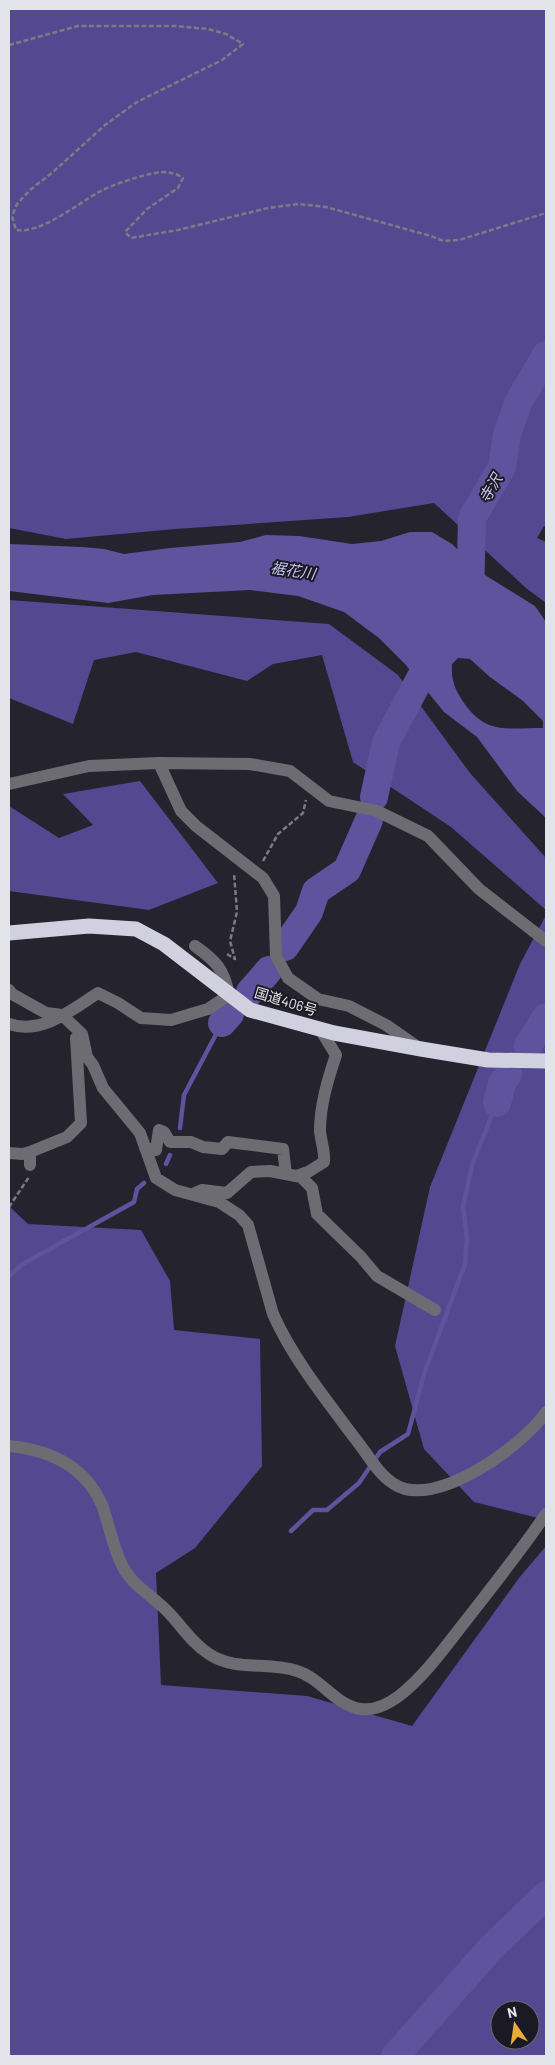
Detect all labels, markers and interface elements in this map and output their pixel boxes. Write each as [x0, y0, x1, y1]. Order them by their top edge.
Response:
water label: 寺沢 [475, 469, 506, 505]
water label: 裾花川 [269, 558, 319, 583]
street label: 国道406号 [253, 983, 319, 1019]
north arrow [490, 2000, 540, 2050]
text: N [506, 2003, 518, 2021]

